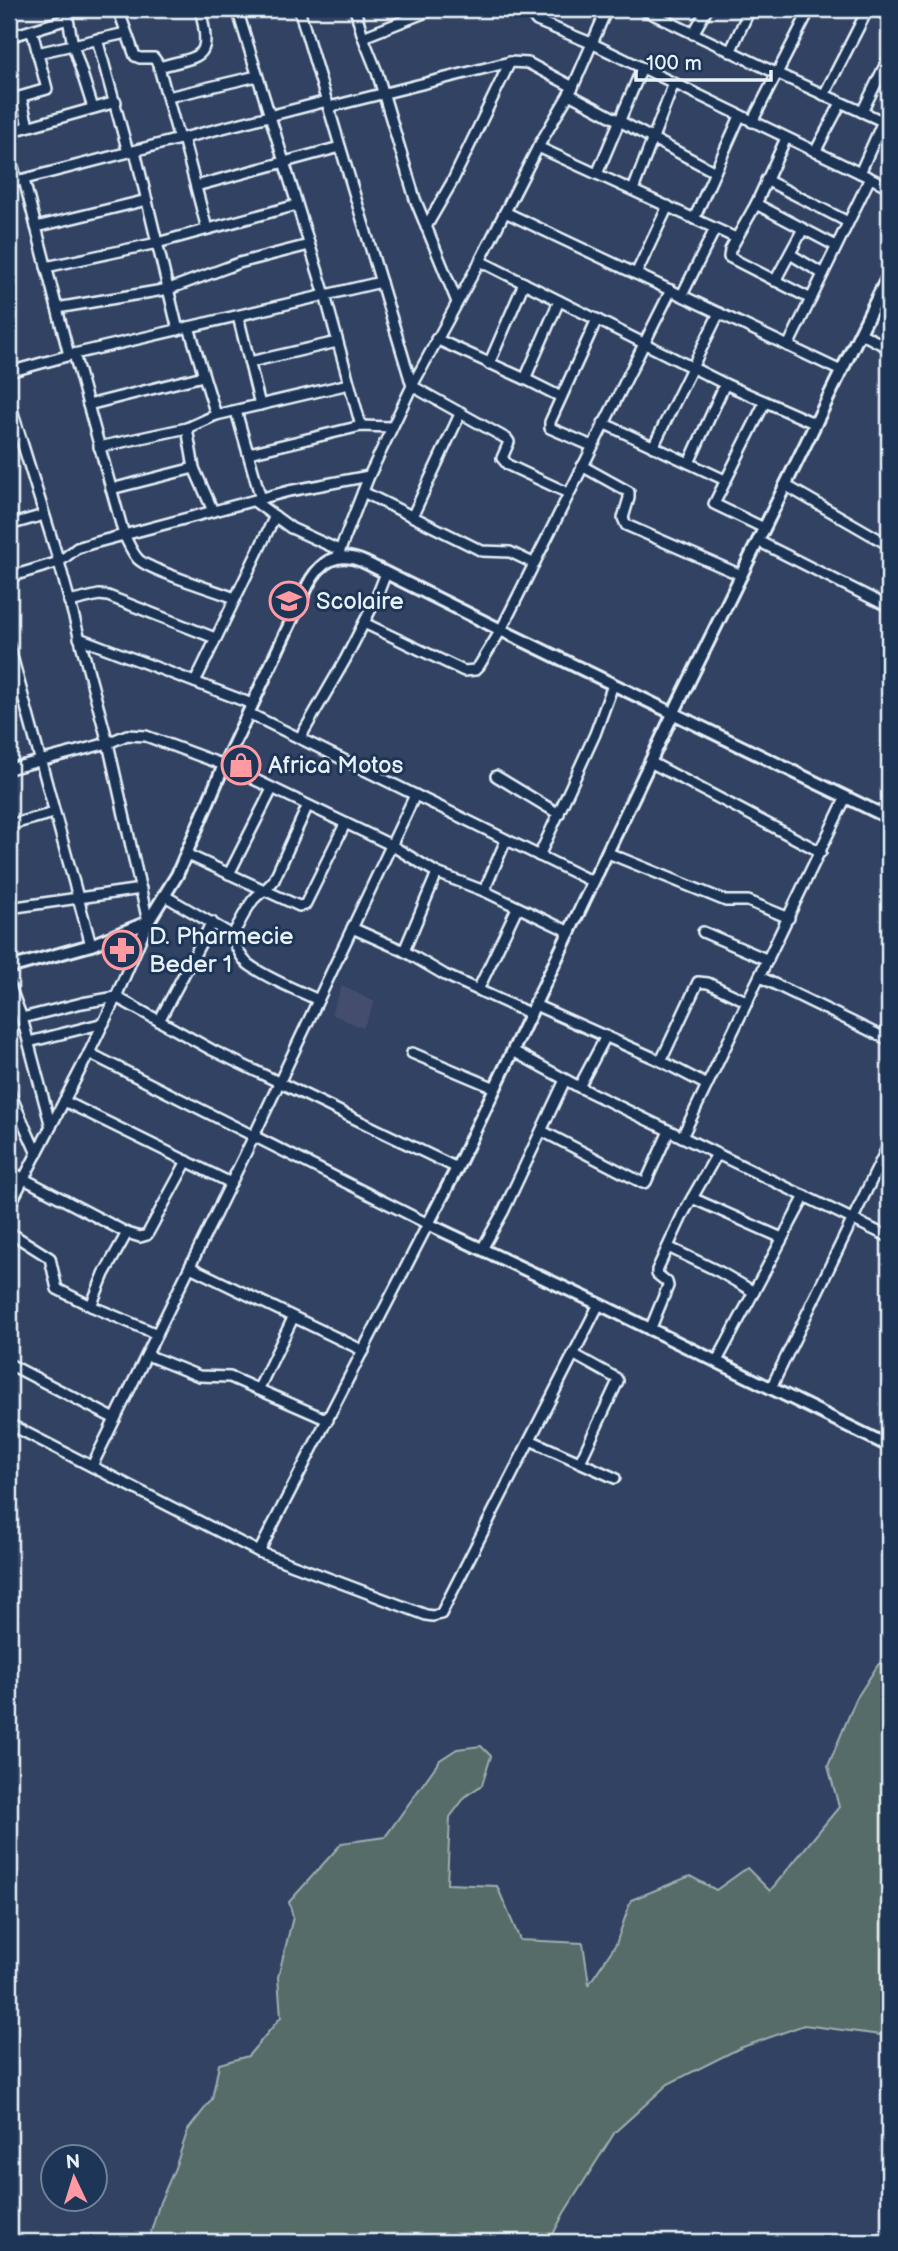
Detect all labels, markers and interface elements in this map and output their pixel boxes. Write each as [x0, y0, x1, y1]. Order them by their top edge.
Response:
scale bar [636, 38, 770, 82]
text: 100 m [646, 51, 702, 76]
school or university icon: Scolaire [268, 580, 310, 622]
place label: Scolaire [316, 587, 404, 616]
shop icon: Africa Motos [220, 744, 262, 786]
place label: Africa Motos [268, 751, 404, 780]
place label: D. Pharmecie Beder 1 [149, 922, 294, 979]
pharmacy icon: D. Pharmecie Beder 1 [101, 929, 143, 971]
north arrow [38, 2142, 108, 2212]
text: N [65, 2151, 81, 2175]

